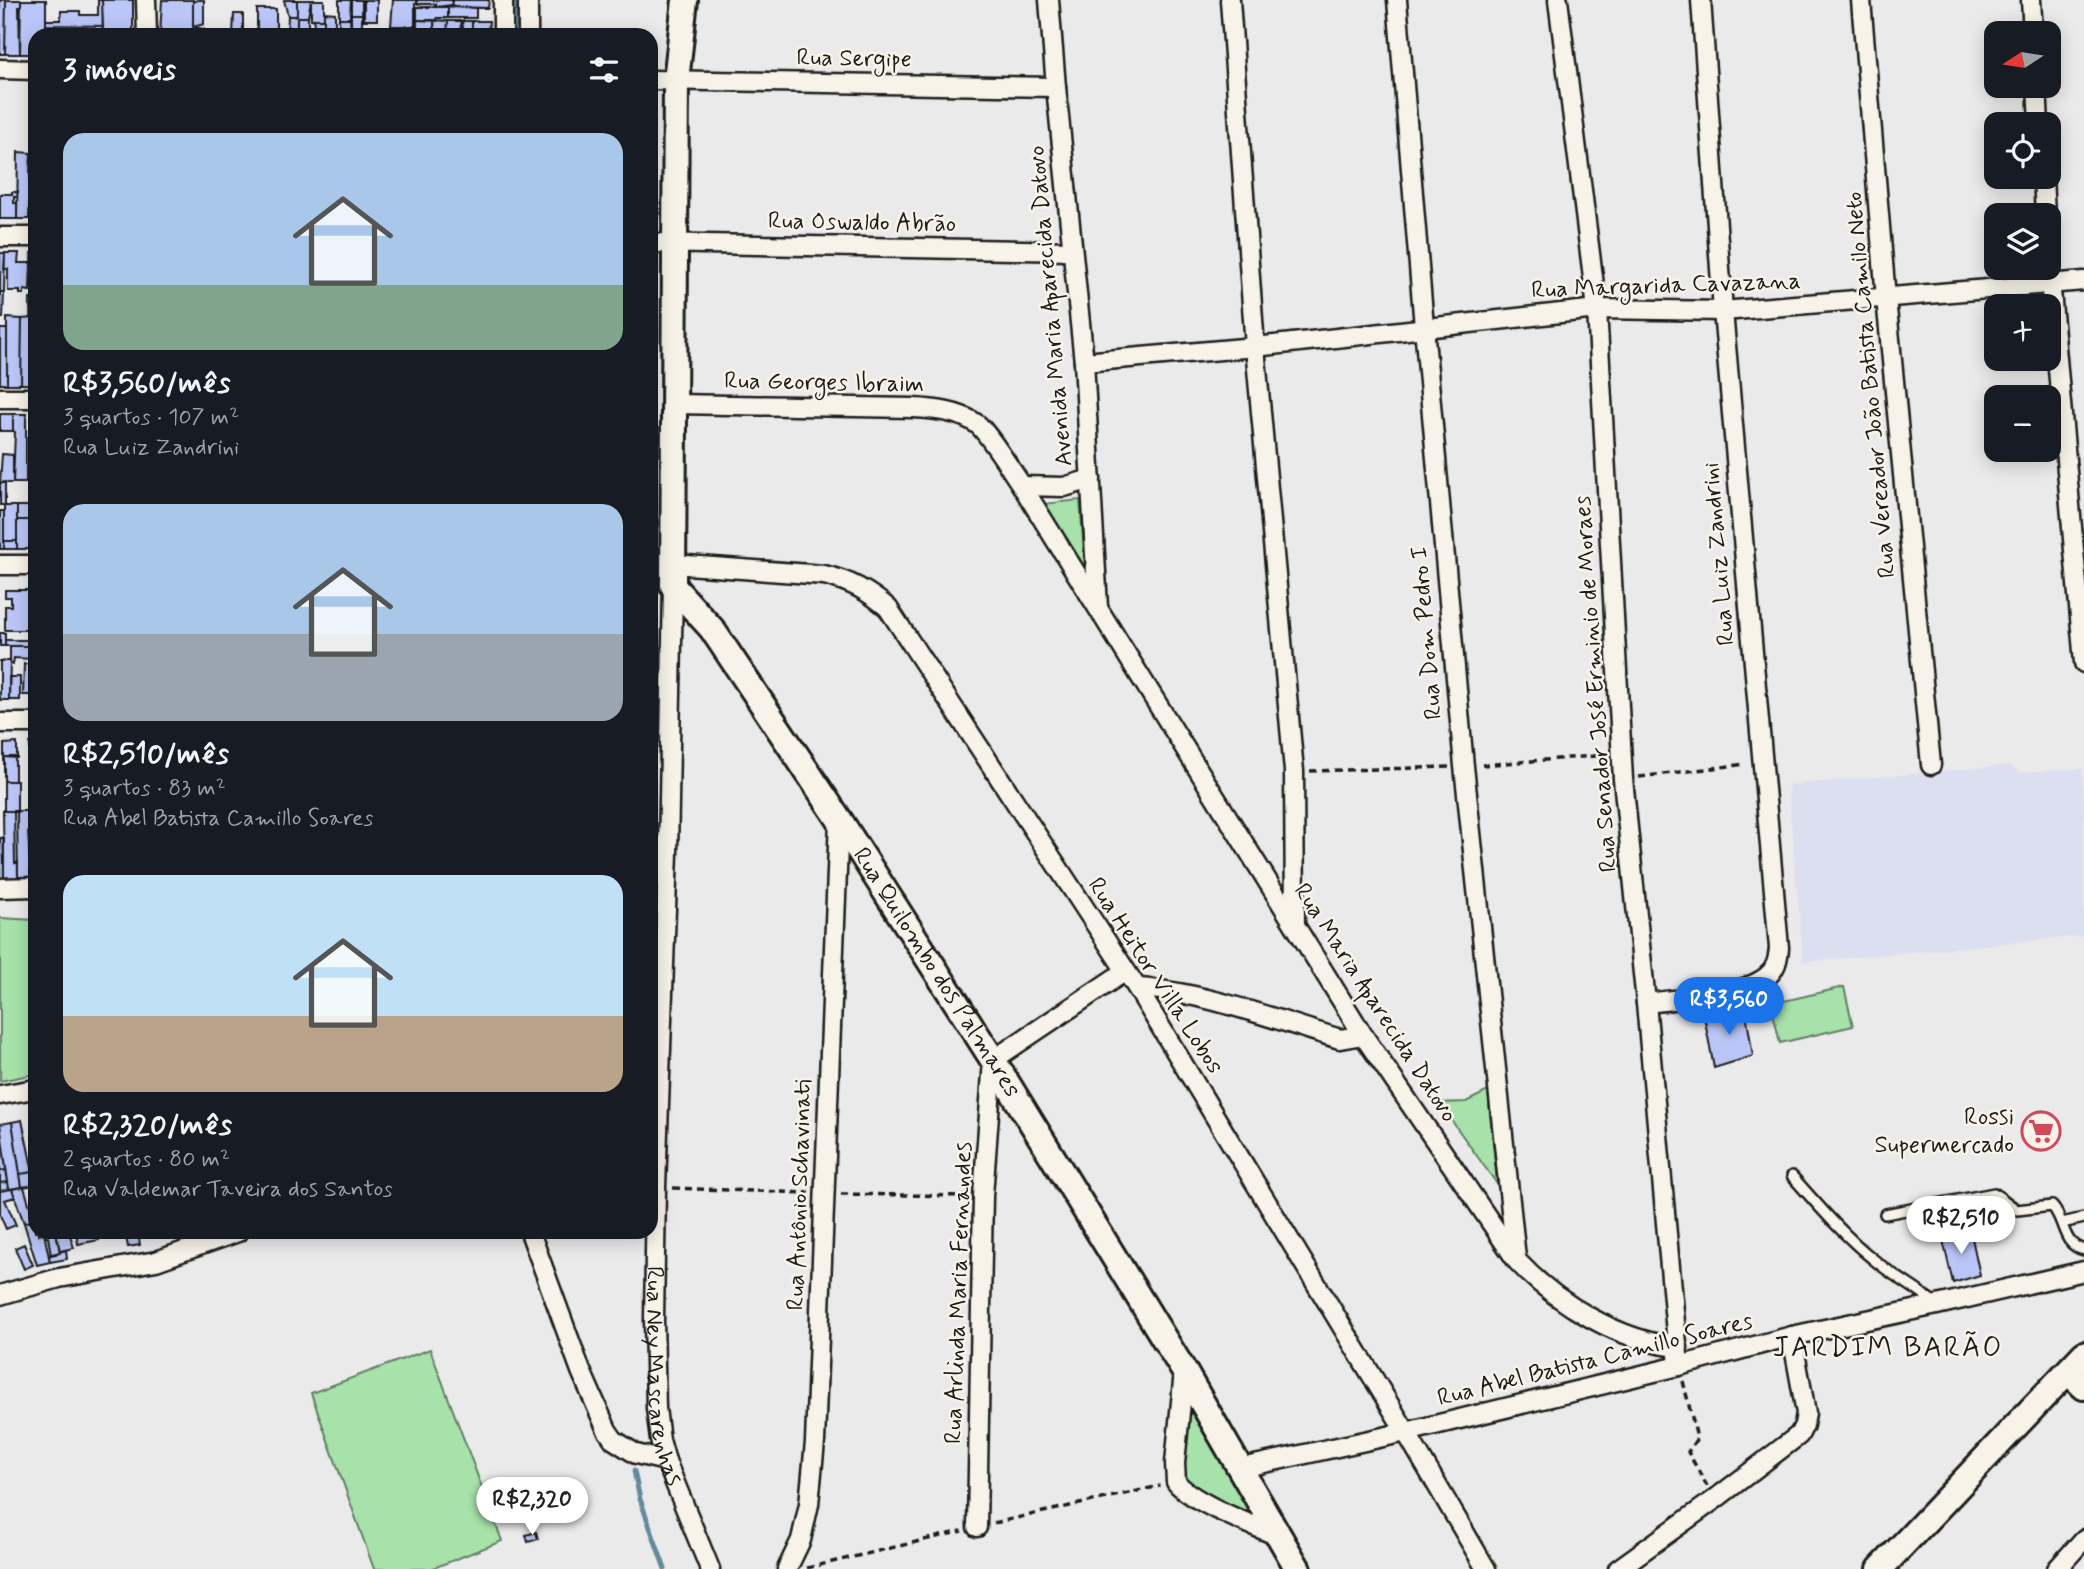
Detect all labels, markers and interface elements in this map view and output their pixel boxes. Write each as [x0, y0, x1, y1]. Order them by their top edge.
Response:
north arrow [1984, 21, 2062, 98]
map controls [1984, 21, 2061, 462]
street label: Rua Sergipe [796, 42, 912, 78]
text: 3 imóveis [63, 51, 176, 90]
icon: filters [585, 51, 623, 89]
button: locate [1984, 112, 2061, 189]
street label: Avenida Maria Aparecida Datovo [1022, 144, 1083, 468]
icon: home [280, 178, 406, 304]
street label: Rua Vereador João Batista Camilo Neto [1839, 190, 1903, 580]
button: layers [1984, 203, 2061, 280]
street label: Rua Oswaldo Abrão [768, 206, 956, 240]
street label: Rua Margarida Cavazana [1531, 266, 1801, 308]
button: + [1984, 294, 2061, 371]
text: R$3,560/mês [63, 364, 230, 403]
street label: Rua Georges Ibraim [724, 366, 924, 402]
button: − [1984, 385, 2061, 462]
text: 3 quartos · 107 m² [63, 403, 239, 433]
text: Rua Luiz Zandrini [63, 433, 239, 463]
street label: Rua Luiz Zandrini [1696, 461, 1742, 647]
street label: Rua Senador José Erminio de Moraes [1567, 494, 1625, 873]
street label: Rua Dom Pedro I [1404, 545, 1450, 721]
icon: home [280, 549, 406, 675]
text: R$2,510/mês [63, 735, 229, 774]
text: 3 quartos · 83 m² [63, 774, 226, 804]
text: Rua Abel Batista Camillo Soares [63, 804, 373, 834]
street label: Rua Quilombo dos Palmares [846, 842, 1028, 1103]
street label: Rua Heitor Villa Lobos [1080, 872, 1230, 1080]
street label: Rua Maria Aparecida Datovo [1284, 878, 1464, 1130]
icon: home [280, 920, 406, 1046]
pin: R$3,560 [1664, 978, 1794, 1037]
text: R$3,560 [1690, 985, 1768, 1015]
street label: Rua Antônio Schavinati [780, 1079, 820, 1311]
place label: Rossi Supermercado [1874, 1102, 2014, 1161]
text: R$2,320/mês [63, 1106, 232, 1145]
supermarket icon: Rossi Supermercado [2020, 1110, 2062, 1152]
street label: Rua Arlinda Maria Fernandes [938, 1141, 980, 1445]
text: 2 quartos · 80 m² [63, 1145, 230, 1175]
text: Rua Valdemar Taveira dos Santos [63, 1175, 393, 1205]
pin: R$2,510 [1896, 1196, 2026, 1256]
text: R$2,510 [1922, 1204, 2000, 1234]
street label: Rua Ney Mascarenhas [638, 1266, 690, 1490]
street label: Rua Abel Batista Camillo Soares [1434, 1306, 1756, 1414]
district label: JARDIM BARÃO [1773, 1330, 2003, 1367]
pin: R$2,320 [467, 1478, 597, 1537]
text: R$2,320 [492, 1485, 572, 1515]

